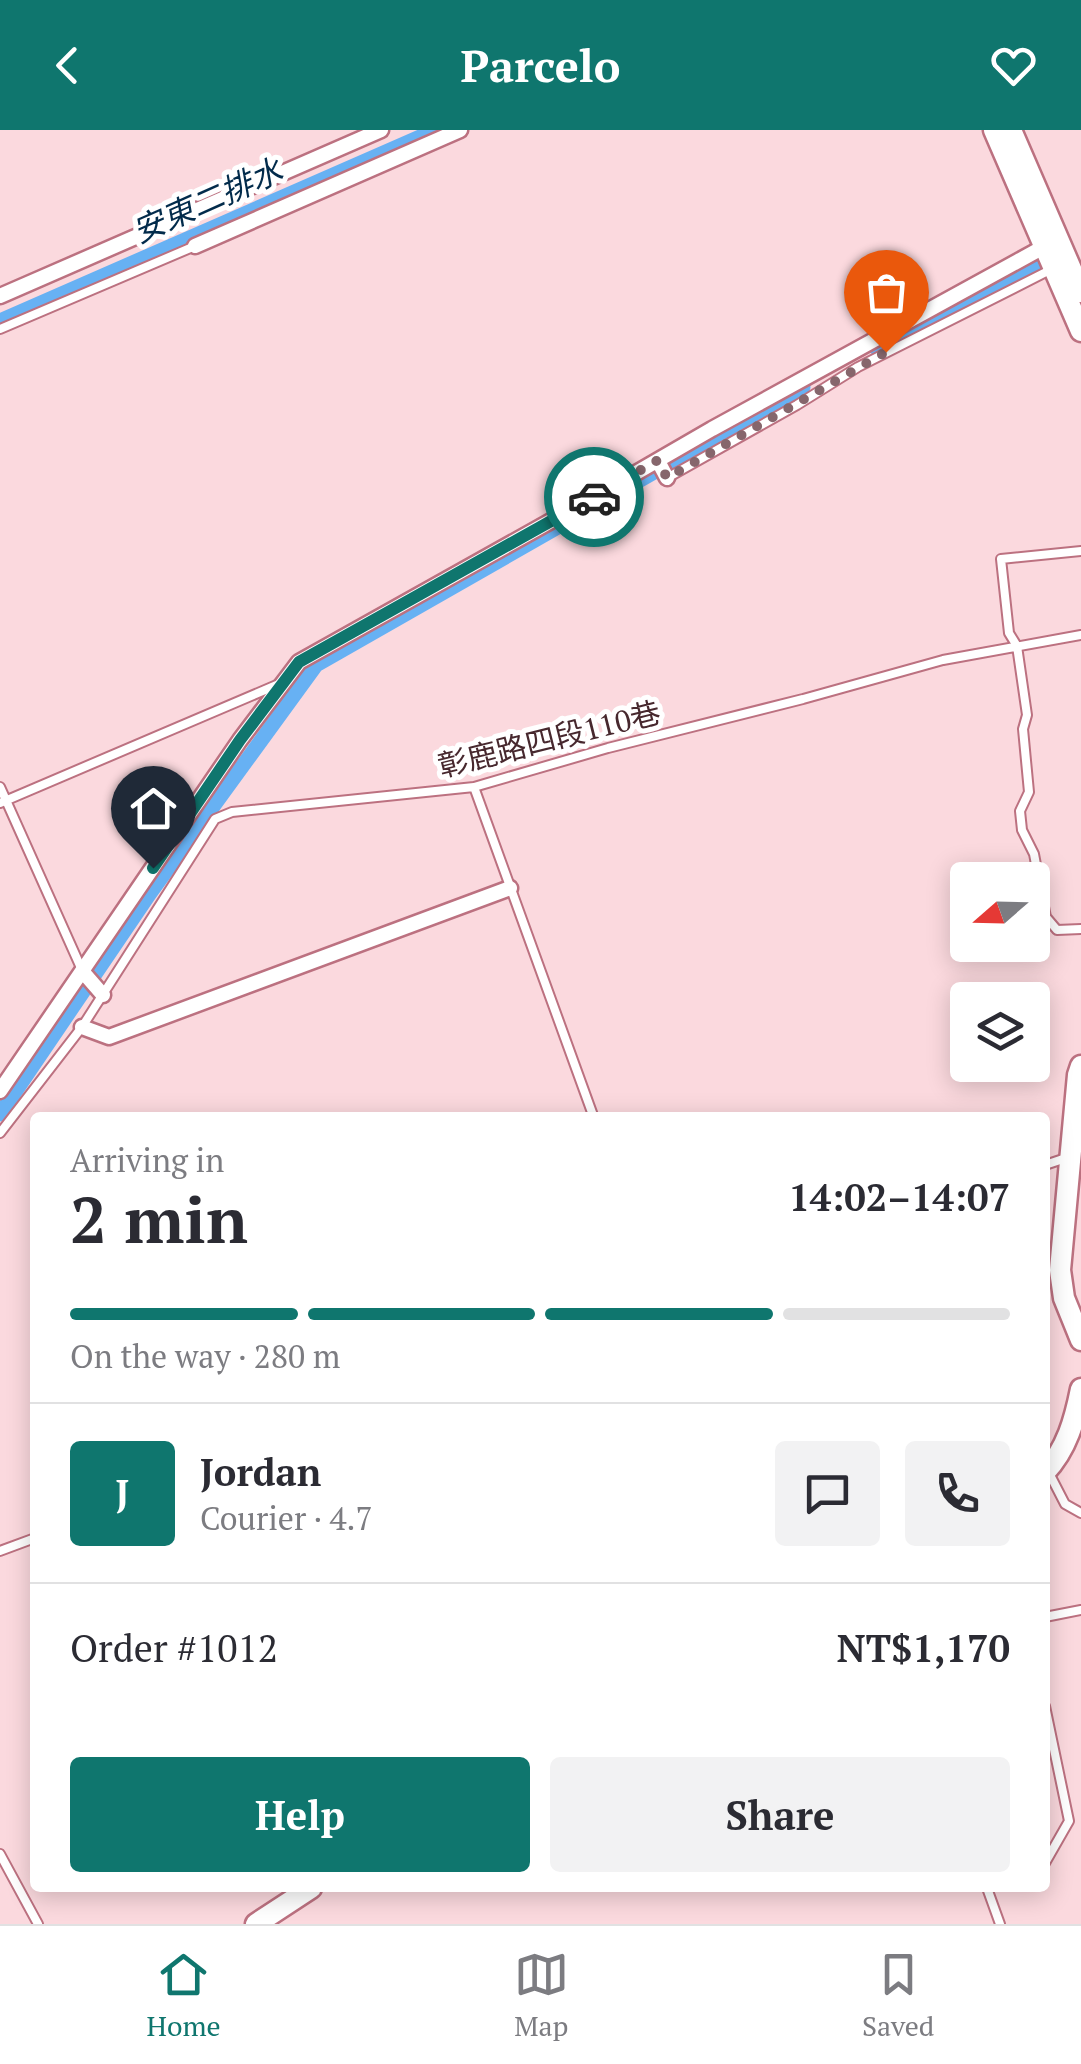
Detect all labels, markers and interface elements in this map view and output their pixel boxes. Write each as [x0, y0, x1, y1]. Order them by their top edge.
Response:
text: Parcelo [461, 35, 620, 95]
icon: back [40, 38, 95, 93]
icon: heart [986, 38, 1041, 93]
water label: 安東二排水 [125, 147, 290, 252]
pin [844, 250, 929, 353]
icon: bag [859, 265, 914, 320]
courier [544, 447, 644, 547]
icon: car [567, 470, 622, 525]
street label: 彰鹿路四段110巷 [434, 692, 664, 786]
pin [111, 766, 196, 869]
icon: home [126, 781, 181, 836]
north arrow [950, 862, 1050, 962]
map controls [950, 862, 1050, 1082]
button: layers [950, 982, 1050, 1082]
text: Arriving in [70, 1139, 224, 1181]
text: 14:02–14:07 [788, 1172, 1010, 1222]
text: 2 min [70, 1175, 248, 1262]
text: On the way · 280 m [70, 1335, 340, 1377]
button: chat [775, 1441, 880, 1546]
button: phone [905, 1441, 1010, 1546]
text: Jordan [200, 1447, 321, 1497]
text: J [116, 1468, 129, 1518]
text: Courier · 4.7 [200, 1497, 372, 1539]
text: Order #1012 [70, 1623, 278, 1673]
text: NT$1,170 [837, 1623, 1010, 1673]
button: Help [70, 1757, 530, 1872]
button: Share [550, 1757, 1010, 1872]
tab: Home [147, 1947, 221, 2044]
tab: Map [514, 1947, 569, 2044]
tab: Saved [862, 1947, 934, 2044]

